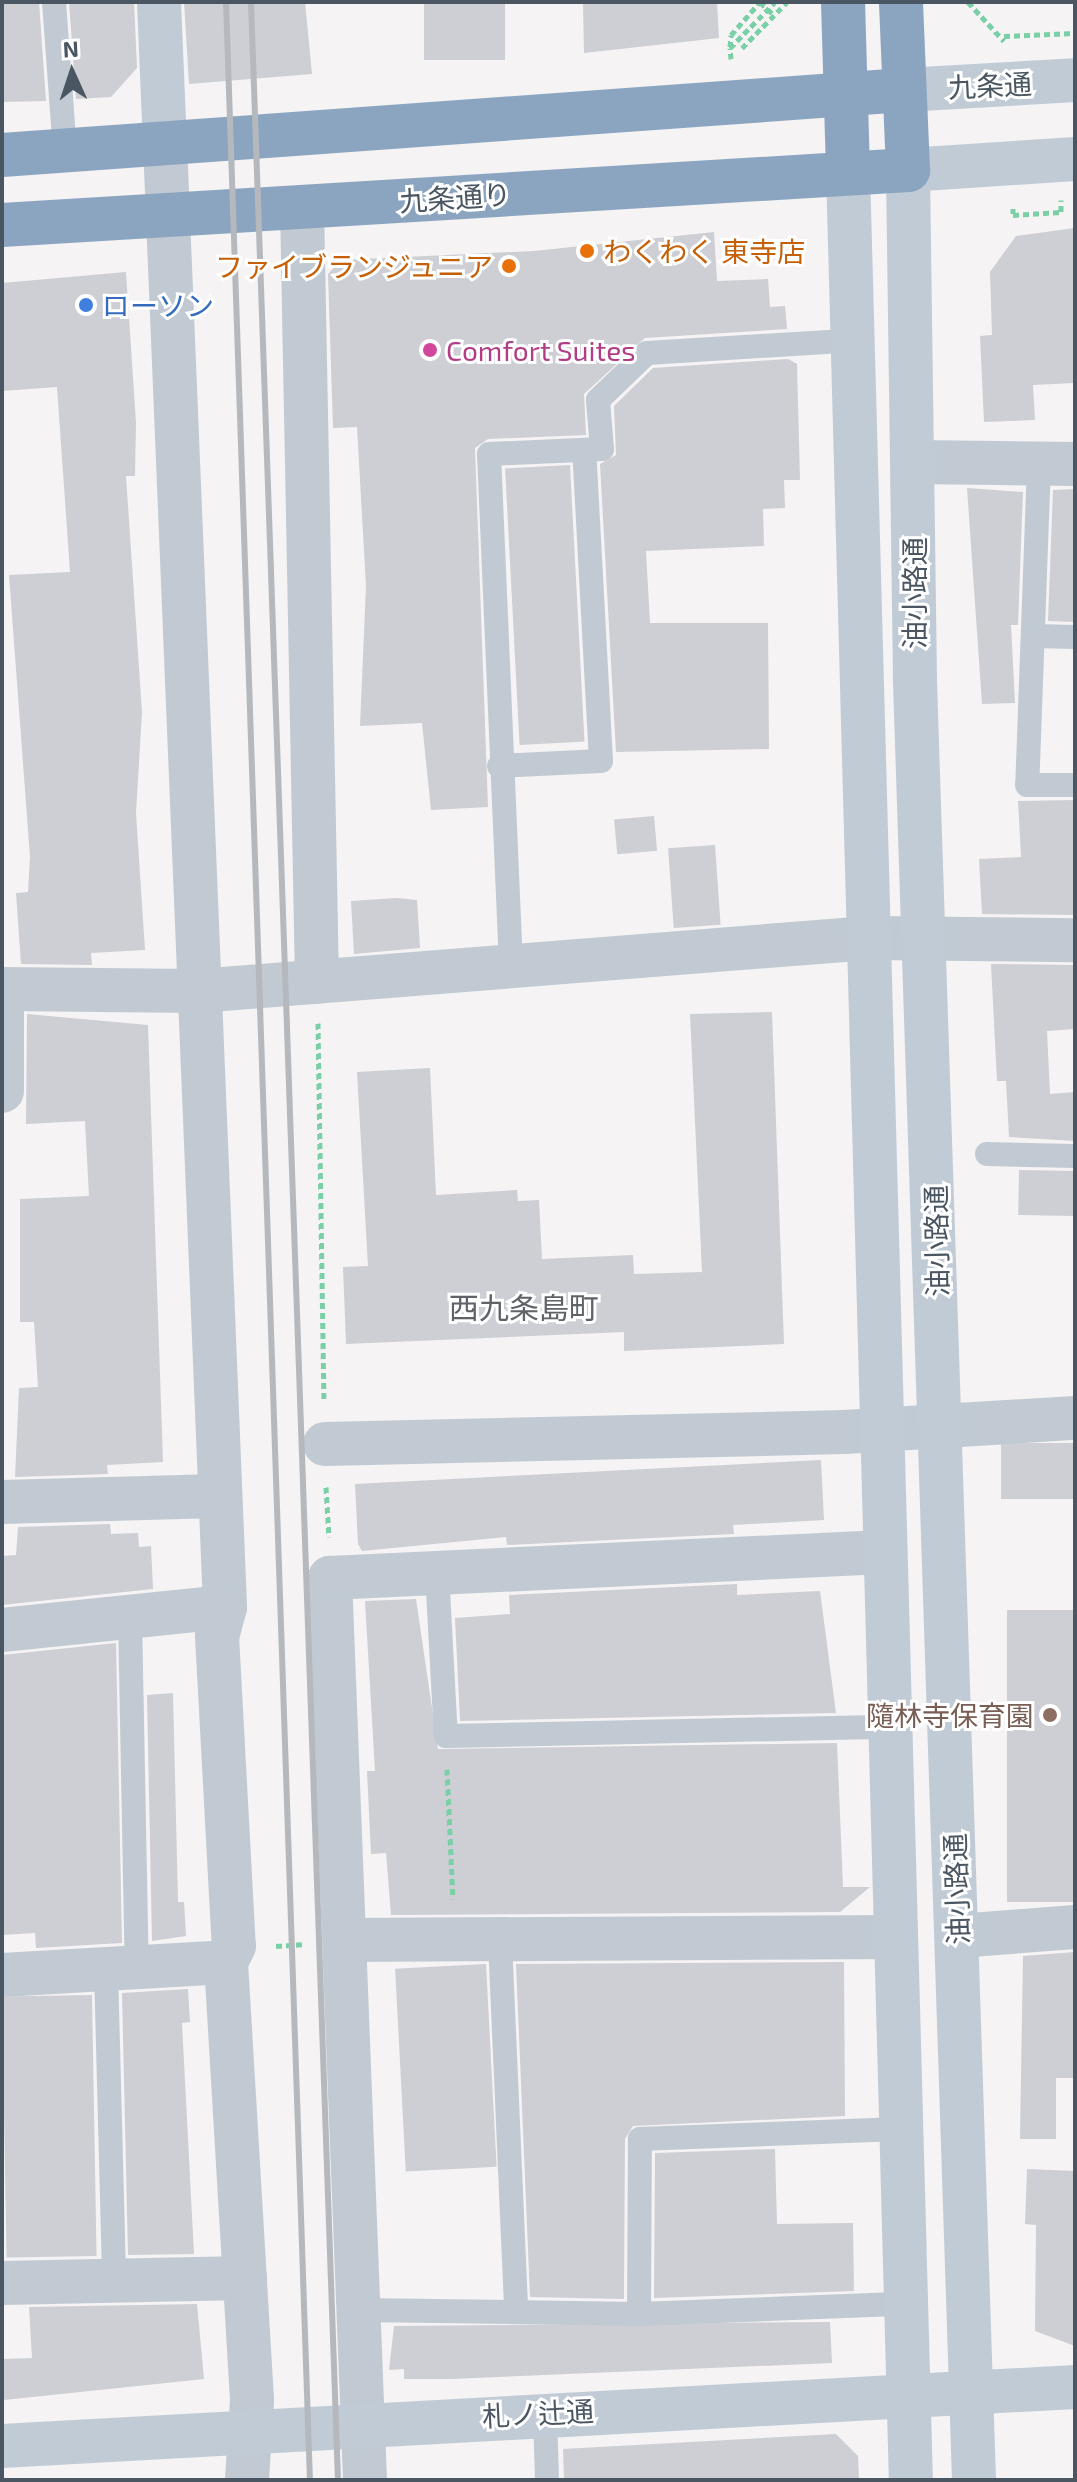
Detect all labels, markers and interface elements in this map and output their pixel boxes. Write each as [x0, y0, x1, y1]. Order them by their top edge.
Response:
north arrow [32, 32, 112, 112]
text: N [62, 35, 79, 61]
street label: 九条通 [947, 66, 1033, 104]
street label: 九条通り [398, 176, 512, 218]
place label: わくわく 東寺店 [603, 234, 805, 268]
marker: わくわく 東寺店 [578, 242, 596, 260]
place label: ファイブランジュニア [213, 249, 493, 283]
marker: ファイブランジュニア [500, 257, 518, 275]
place label: ローソン [102, 288, 214, 322]
marker: ローソン [77, 296, 95, 314]
place label: Comfort Suites [446, 333, 635, 367]
marker: Comfort Suites [421, 341, 439, 359]
street label: 油小路通 [897, 537, 931, 649]
street label: 油小路通 [918, 1185, 954, 1297]
district label: 西九条島町 [449, 1289, 599, 1325]
place label: 隨林寺保育園 [866, 1698, 1034, 1732]
marker: 隨林寺保育園 [1041, 1706, 1059, 1724]
street label: 油小路通 [937, 1832, 975, 1946]
street label: 札ノ辻通 [481, 2393, 595, 2433]

